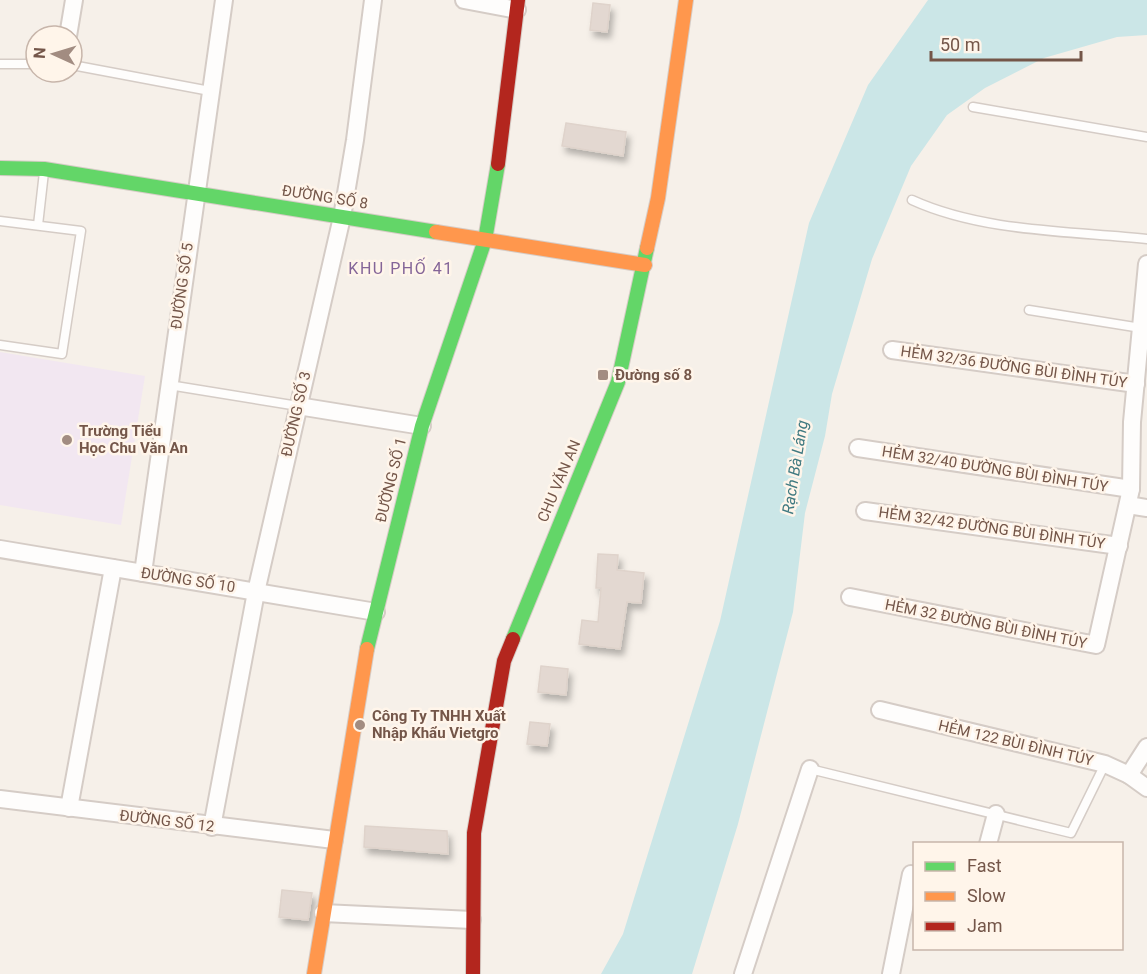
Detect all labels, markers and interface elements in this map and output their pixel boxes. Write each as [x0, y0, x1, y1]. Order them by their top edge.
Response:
north arrow [24, 24, 84, 84]
scale bar [931, 24, 1081, 62]
text: 50 m [940, 34, 980, 55]
text: N [30, 47, 49, 59]
street label: ĐƯỜNG SỐ 8 [281, 180, 369, 213]
street label: ĐƯỜNG SỐ 5 [166, 242, 197, 330]
district label: KHU PHỐ 41 [348, 257, 454, 278]
street label: HẺM 32/36 ĐƯỜNG BÙI ĐÌNH TÚY [900, 341, 1129, 392]
place label: Đường số 8 [615, 366, 692, 384]
marker: Đường số 8 [596, 368, 610, 382]
street label: ĐƯỜNG SỐ 3 [276, 369, 315, 458]
water label: Rạch Bà Láng [778, 418, 812, 515]
place label: Trường Tiểu Học Chu Văn An [79, 422, 188, 457]
marker: Trường Tiểu Học Chu Văn An [60, 433, 74, 447]
street label: ĐƯỜNG SỐ 1 [371, 435, 410, 524]
street label: CHU VĂN AN [534, 437, 584, 525]
street label: HẺM 32/40 ĐƯỜNG BÙI ĐÌNH TÚY [881, 441, 1109, 496]
street label: HẺM 32/42 ĐƯỜNG BÙI ĐÌNH TÚY [878, 502, 1107, 553]
street label: ĐƯỜNG SỐ 10 [140, 563, 237, 596]
street label: HẺM 32 ĐƯỜNG BÙI ĐÌNH TÚY [883, 595, 1089, 652]
place label: Công Ty TNHH Xuất Nhập Khẩu Vietgro [372, 707, 506, 742]
street label: HẺM 122 BÙI ĐÌNH TÚY [937, 715, 1096, 770]
marker: Công Ty TNHH Xuất Nhập Khẩu Vietgro [353, 718, 367, 732]
street label: ĐƯỜNG SỐ 12 [119, 805, 215, 836]
legend [913, 842, 1123, 950]
text: Fast [967, 855, 1002, 876]
text: Slow [967, 885, 1006, 906]
text: Jam [967, 915, 1003, 936]

